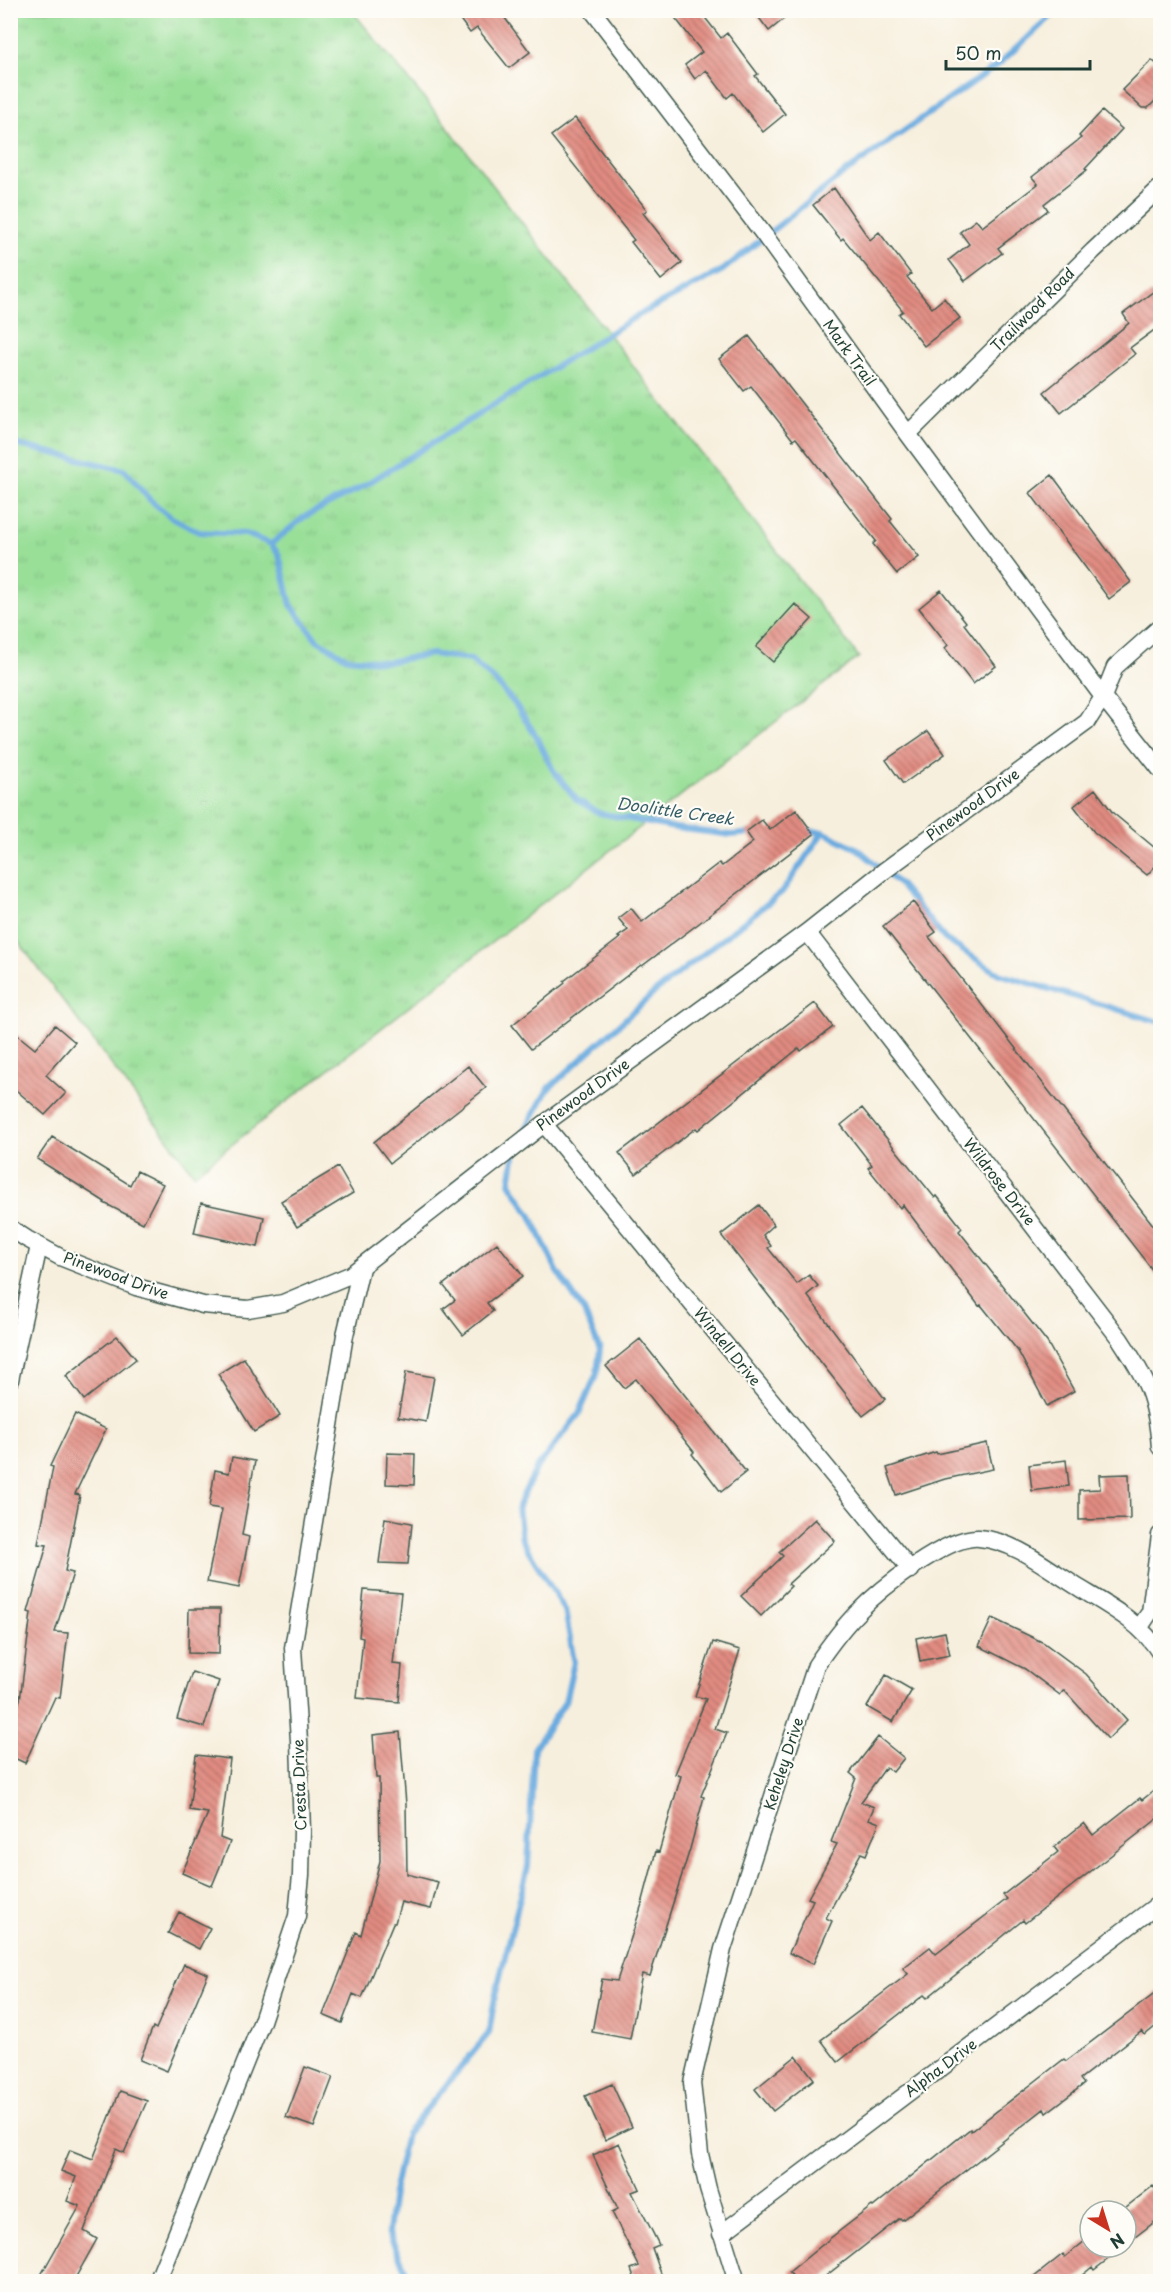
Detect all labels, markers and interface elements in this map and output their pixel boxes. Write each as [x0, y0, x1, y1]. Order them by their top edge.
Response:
scale bar [946, 33, 1090, 71]
text: 50 m [955, 39, 1002, 66]
street label: Trailwood Road [985, 262, 1079, 356]
street label: Mark Trail [818, 314, 882, 390]
street label: Pinewood Drive [921, 762, 1024, 846]
water label: Doolittle Creek [615, 790, 737, 830]
street label: Pinewood Drive [531, 1052, 634, 1136]
street label: Wildrose Drive [959, 1132, 1042, 1230]
street label: Pinewood Drive [61, 1245, 172, 1304]
street label: Windell Drive [689, 1302, 767, 1390]
street label: Keheley Drive [757, 1714, 808, 1813]
street label: Cresta Drive [285, 1739, 312, 1831]
street label: Alpha Drive [899, 2032, 981, 2102]
north arrow [1078, 2199, 1138, 2259]
text: N [1105, 2228, 1130, 2255]

